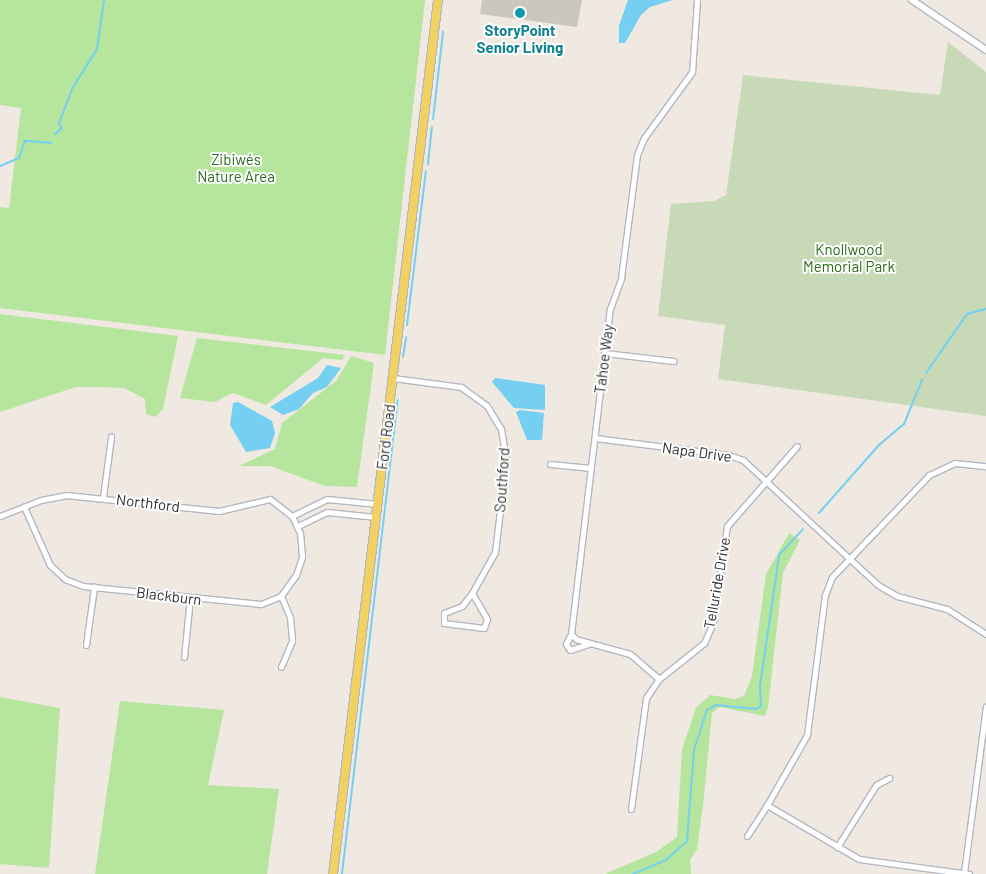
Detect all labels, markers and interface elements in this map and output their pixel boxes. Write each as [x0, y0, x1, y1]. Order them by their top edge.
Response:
marker: StoryPoint Senior Living [514, 7, 526, 19]
place label: StoryPoint Senior Living [477, 21, 563, 56]
park label: Zibiwés Nature Area [197, 150, 275, 185]
park label: Knollwood Memorial Park [803, 240, 895, 275]
street label: Tahoe Way [591, 323, 617, 395]
street label: Ford Road [373, 403, 399, 471]
street label: Napa Drive [661, 438, 733, 466]
street label: Southford [491, 447, 513, 513]
street label: Northford [115, 490, 181, 516]
street label: Telluride Drive [700, 536, 734, 630]
street label: Blackburn [135, 583, 203, 609]

